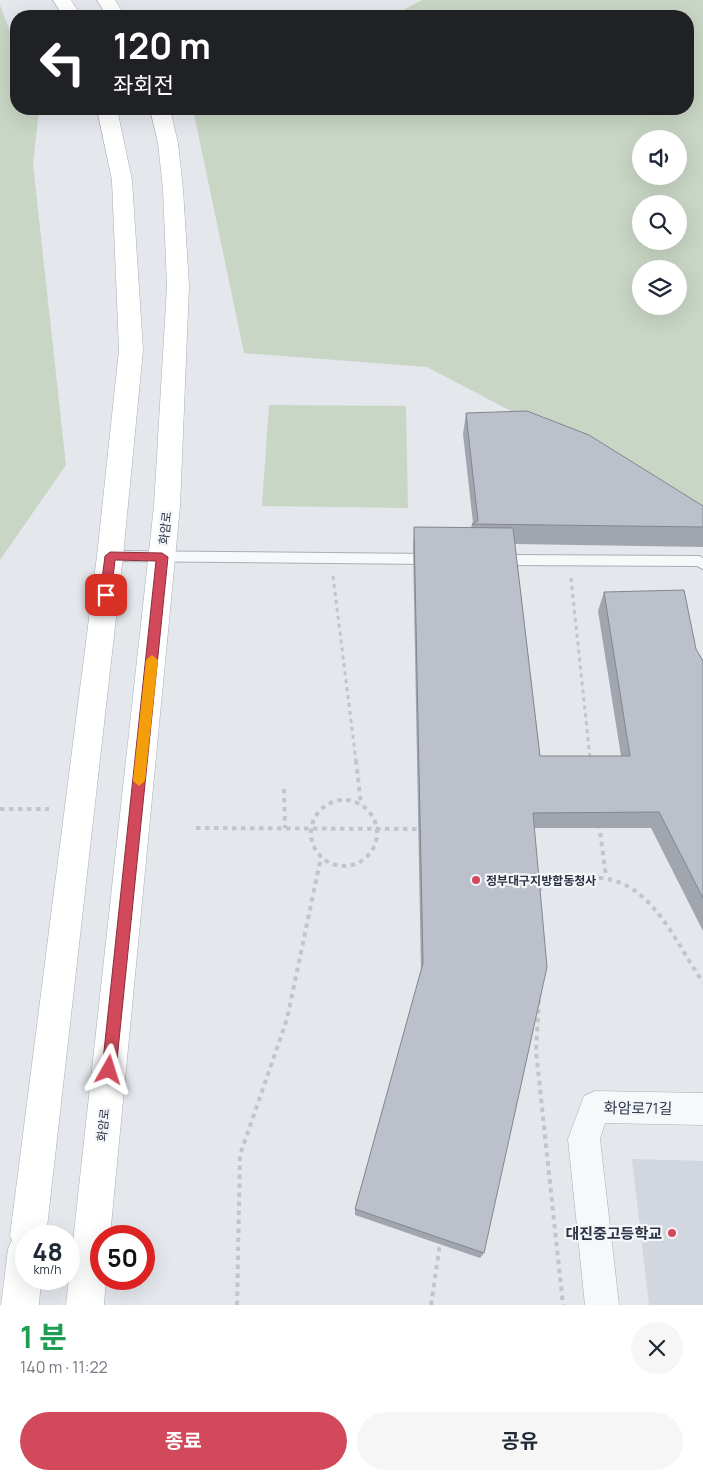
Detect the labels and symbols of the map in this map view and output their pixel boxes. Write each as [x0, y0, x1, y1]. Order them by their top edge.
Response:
street label: 화암로 [155, 511, 175, 545]
pin [85, 574, 127, 616]
place label: 정부대구지방합동청사 [486, 872, 596, 889]
marker: 정부대구지방합동청사 [470, 874, 482, 886]
position arrow [82, 1043, 134, 1095]
street label: 화암로71길 [604, 1097, 672, 1119]
street label: 화암로 [93, 1108, 113, 1142]
place label: 대진중고등학교 [565, 1223, 662, 1244]
speed limit sign: 50 [90, 1225, 155, 1290]
marker: 대진중고등학교 [666, 1227, 678, 1239]

